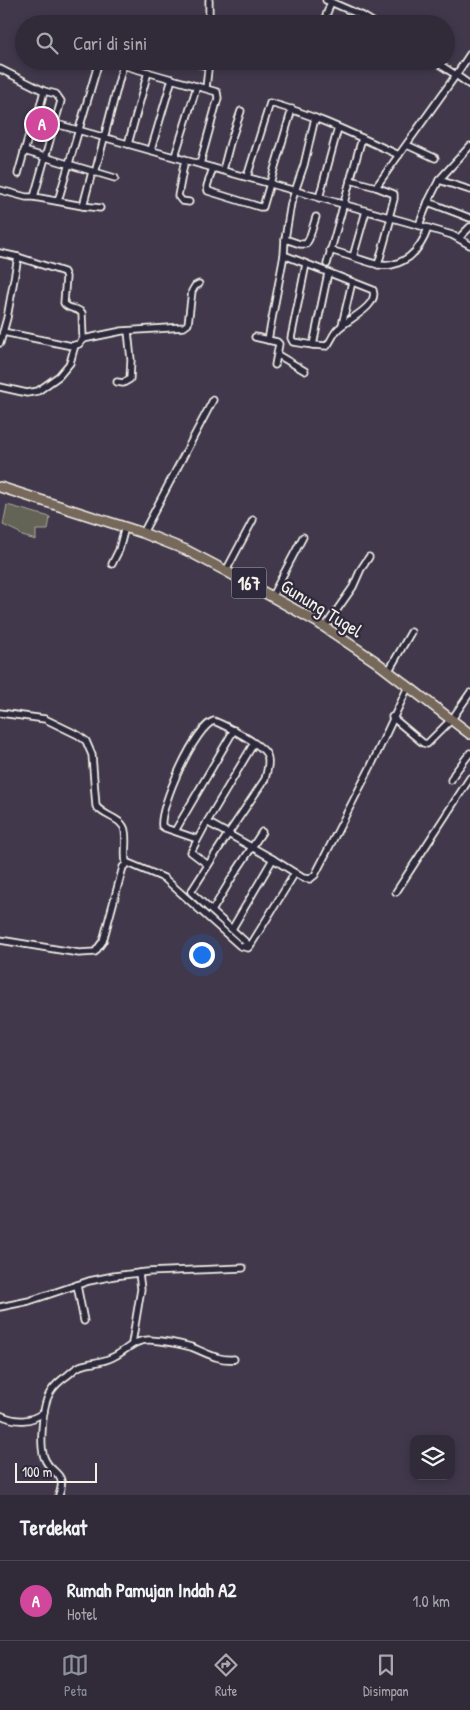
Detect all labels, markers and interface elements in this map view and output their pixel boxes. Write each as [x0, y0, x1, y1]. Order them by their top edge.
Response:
search box [15, 15, 455, 70]
icon: search [33, 29, 61, 57]
text: Cari di sini [73, 30, 147, 56]
pin: A [26, 105, 58, 143]
road number: 167 [232, 568, 266, 598]
street label: Gunung Tugel [276, 573, 369, 644]
your location [189, 942, 215, 968]
map controls [410, 1435, 455, 1480]
button: layers [410, 1435, 455, 1480]
scale bar [15, 1460, 98, 1483]
text: 100 m [22, 1462, 52, 1481]
text: Terdekat [20, 1513, 87, 1542]
text: Rumah Pamujan Indah A2 [67, 1577, 236, 1603]
text: A [32, 1590, 40, 1612]
text: 1.0 km [412, 1590, 450, 1612]
text: Hotel [67, 1603, 97, 1625]
tab: Peta [61, 1651, 89, 1700]
tab: Rute [212, 1651, 240, 1700]
tab: Disimpan [363, 1651, 409, 1700]

